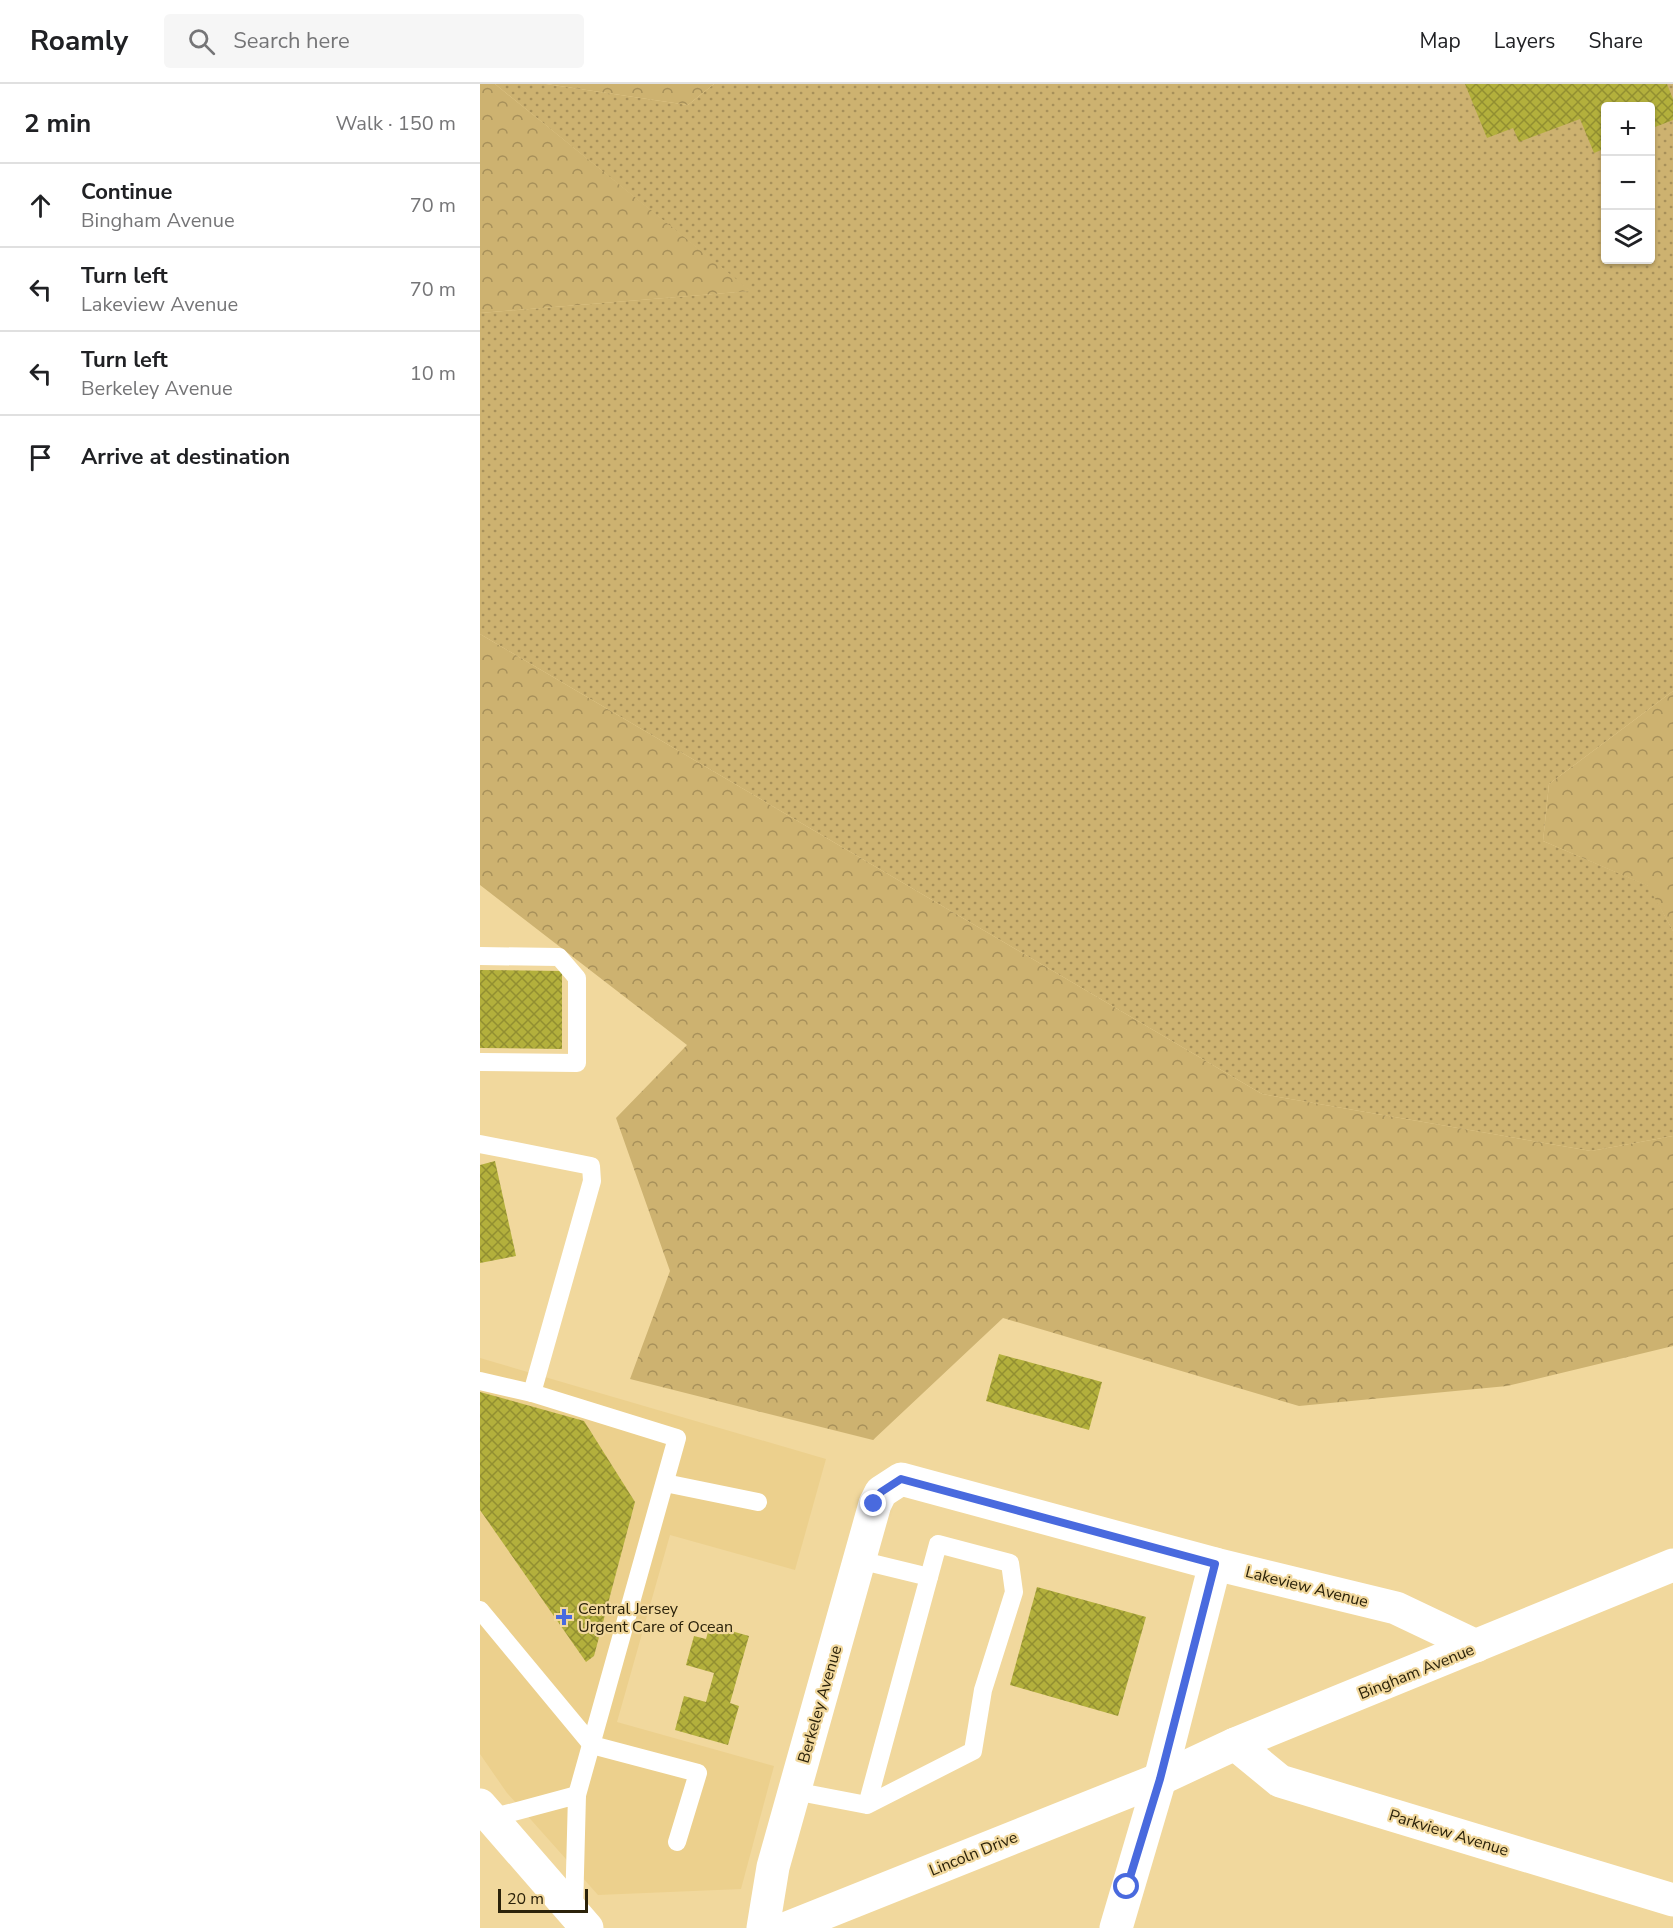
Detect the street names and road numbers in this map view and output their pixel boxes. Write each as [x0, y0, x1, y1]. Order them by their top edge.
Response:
street label: Lakeview Avenue [1243, 1561, 1370, 1613]
street label: Bingham Avenue [1355, 1639, 1477, 1705]
street label: Berkeley Avenue [793, 1643, 847, 1766]
street label: Parkview Avenue [1386, 1804, 1511, 1862]
street label: Lincoln Drive [926, 1826, 1021, 1882]

